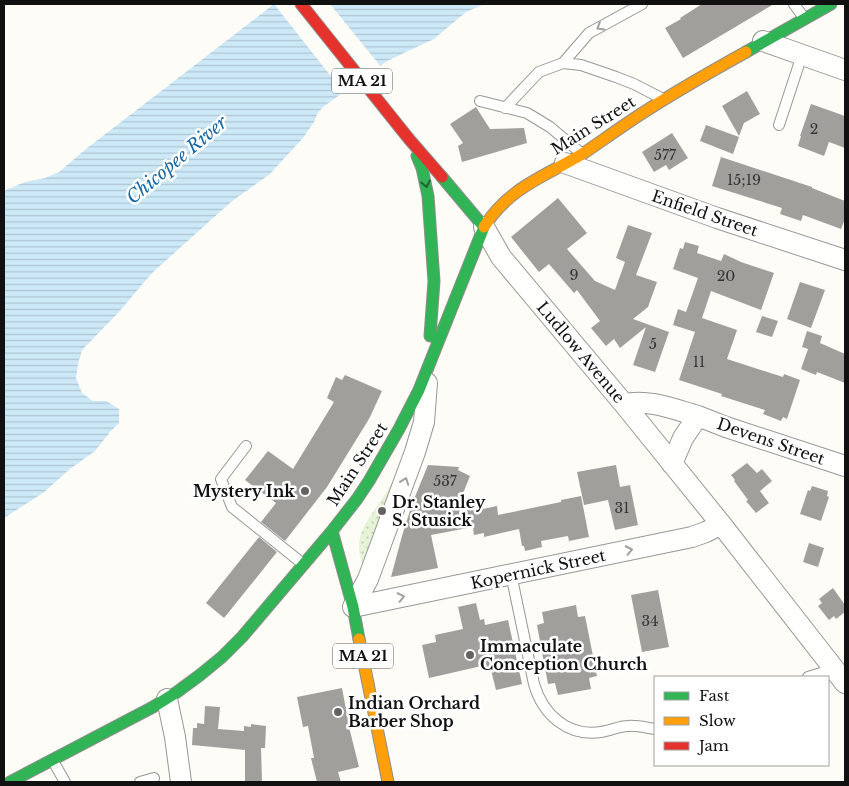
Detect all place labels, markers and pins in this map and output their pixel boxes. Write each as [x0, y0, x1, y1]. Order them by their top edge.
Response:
place label: Mystery Ink [193, 481, 295, 501]
marker: Mystery Ink [299, 485, 311, 497]
place label: Dr. Stanley S. Stusick [392, 492, 486, 530]
marker: Dr. Stanley S. Stusick [376, 505, 388, 517]
place label: Immaculate Conception Church [480, 636, 648, 674]
marker: Immaculate Conception Church [464, 649, 476, 661]
place label: Indian Orchard Barber Shop [348, 693, 480, 731]
marker: Indian Orchard Barber Shop [332, 706, 344, 718]

